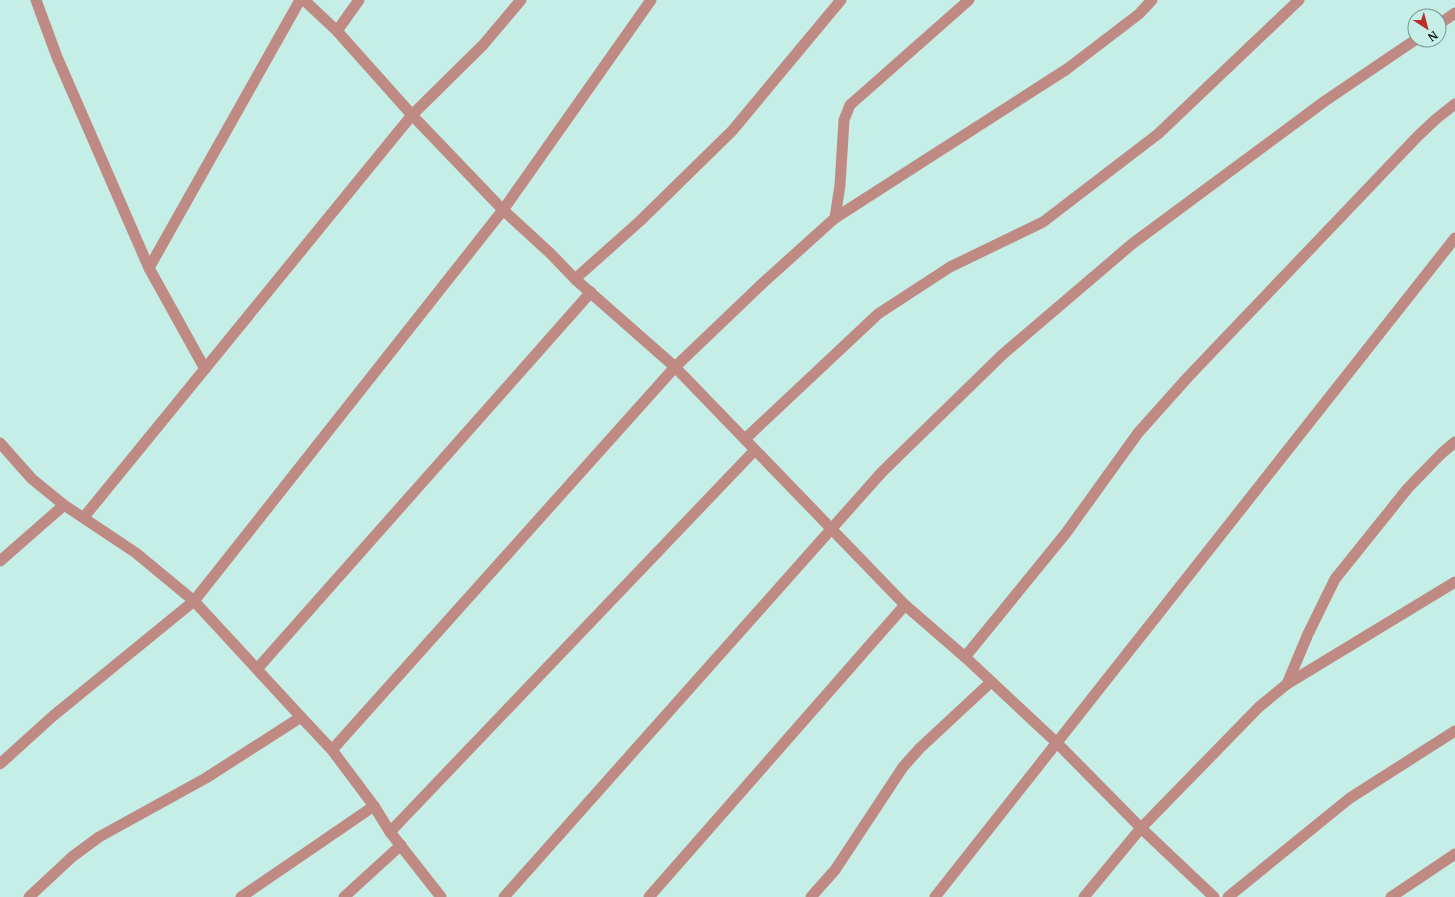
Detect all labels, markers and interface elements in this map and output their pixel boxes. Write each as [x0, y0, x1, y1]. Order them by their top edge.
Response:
north arrow [1407, 8, 1447, 48]
text: N [1425, 28, 1441, 44]

